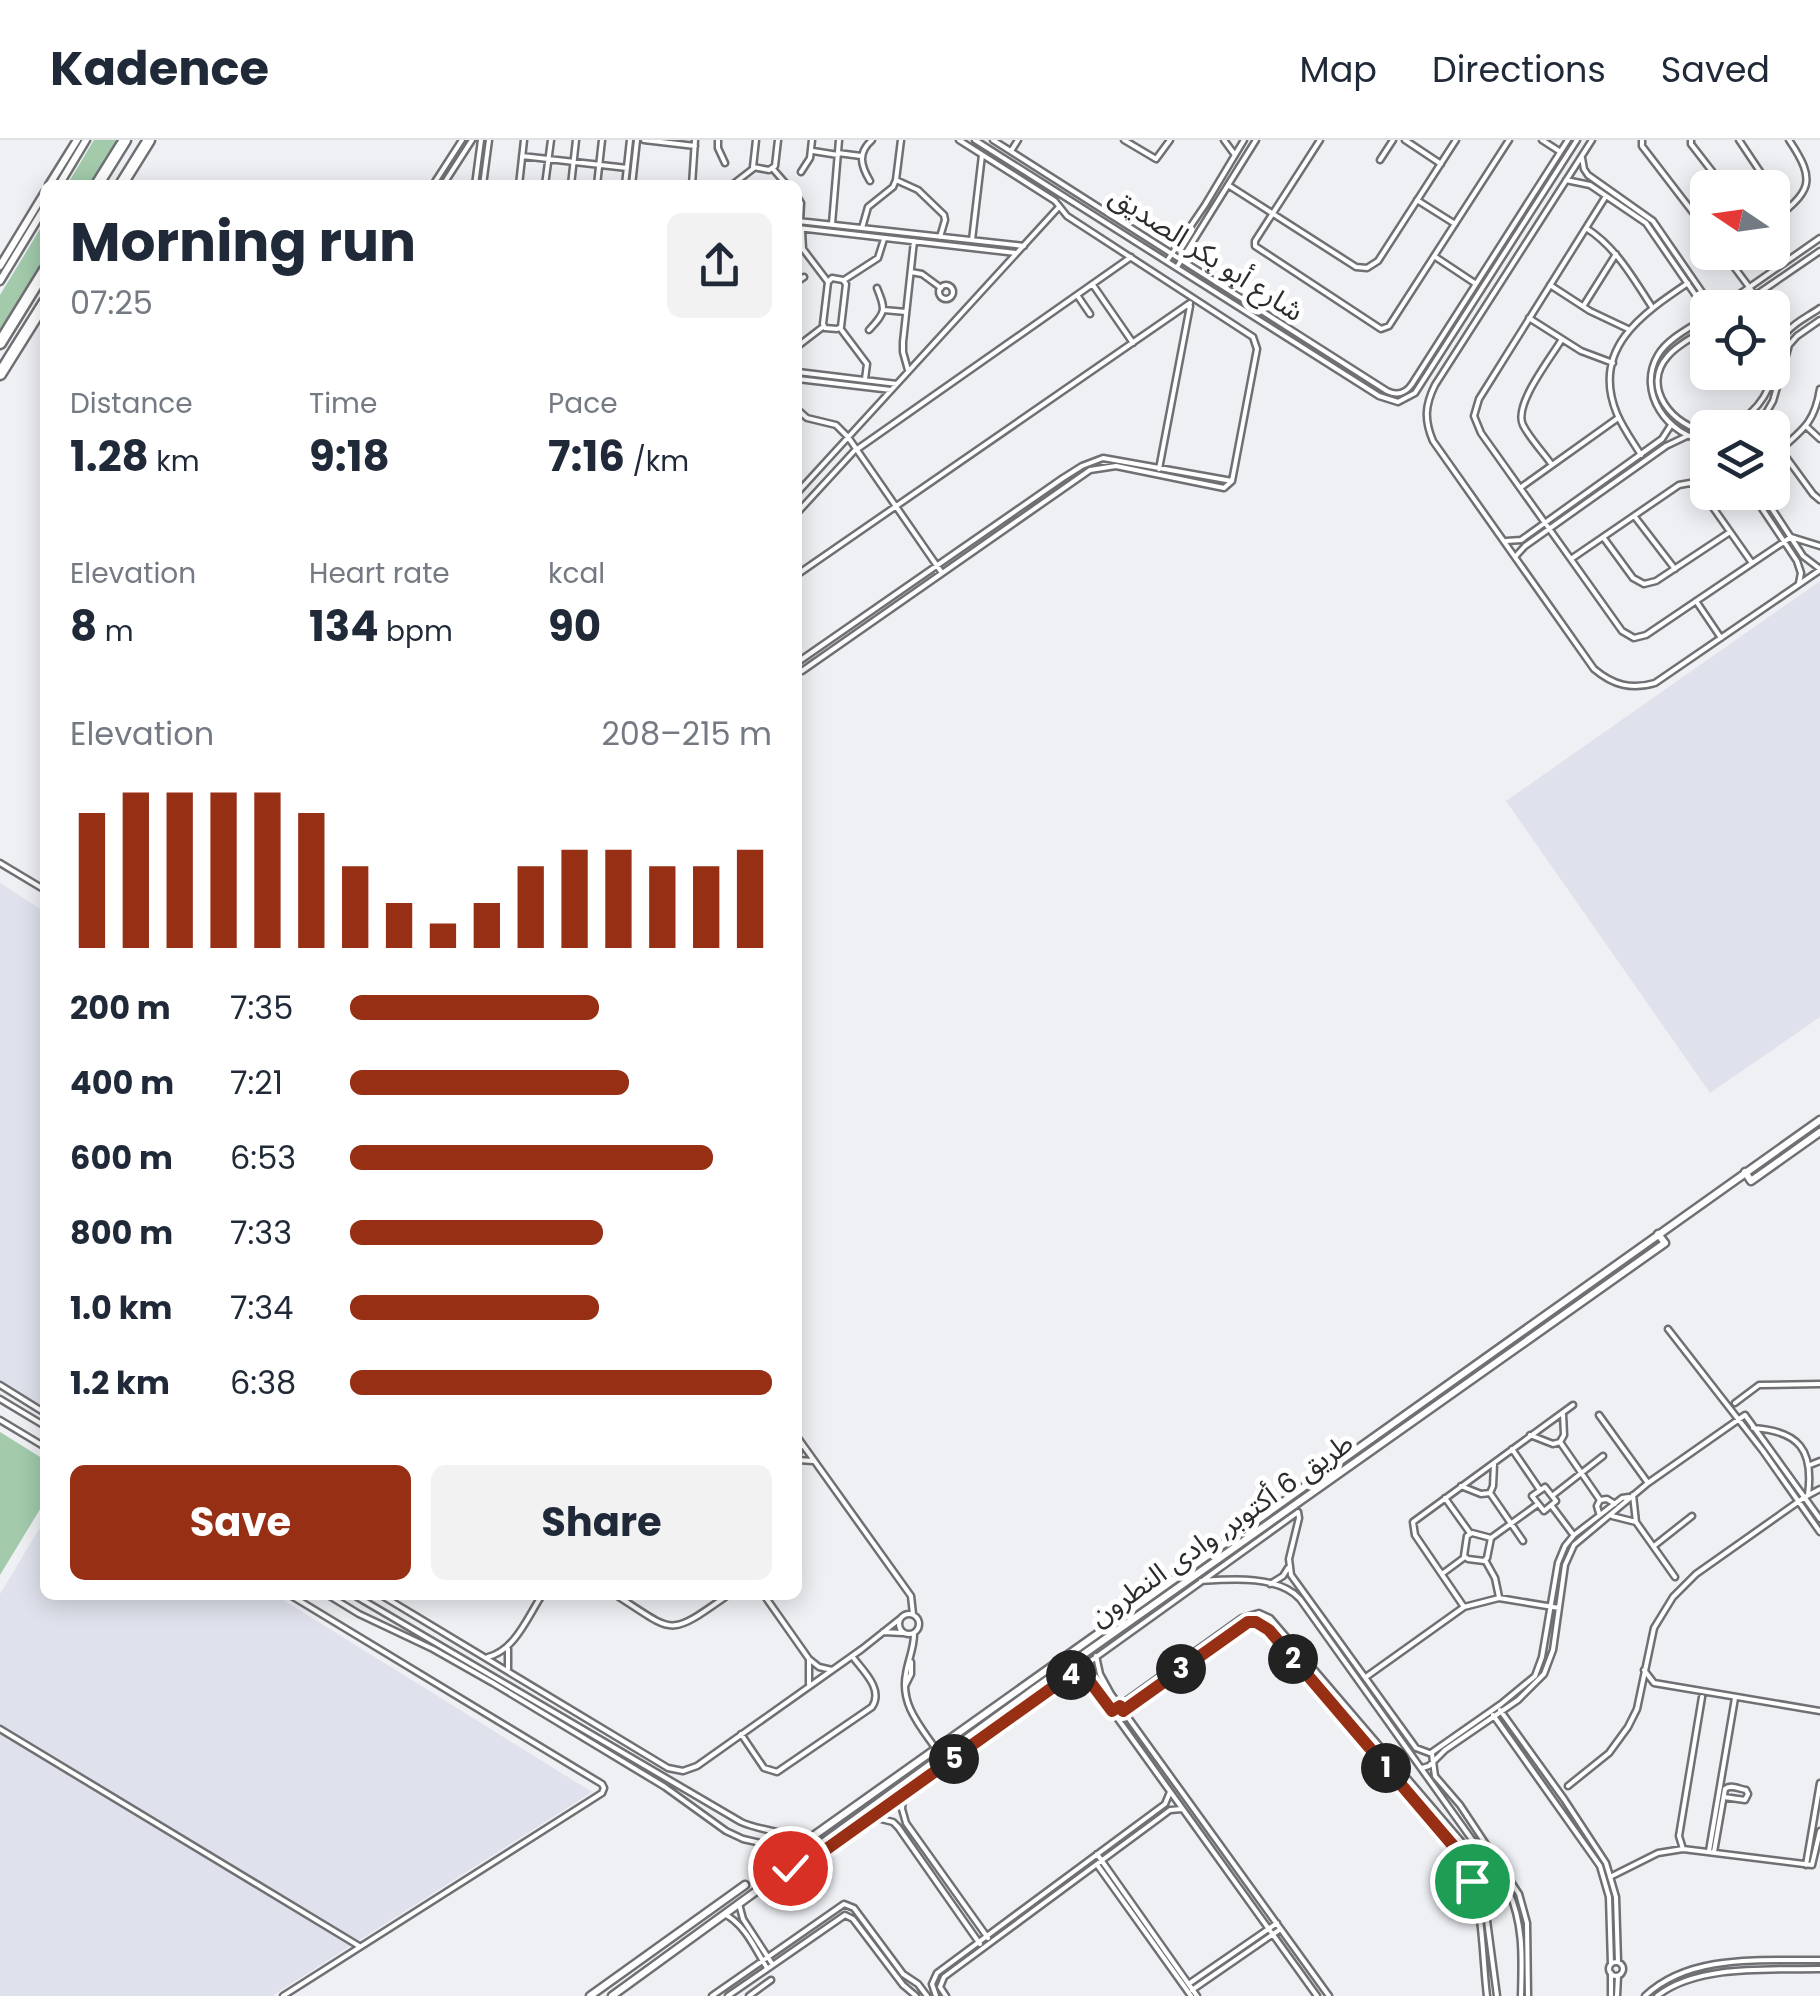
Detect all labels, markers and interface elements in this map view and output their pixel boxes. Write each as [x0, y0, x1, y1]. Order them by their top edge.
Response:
text: Kadence [50, 35, 269, 102]
text: Map [1300, 45, 1377, 94]
text: Directions [1432, 45, 1606, 94]
text: Saved [1661, 45, 1770, 94]
north arrow [1690, 170, 1790, 270]
map controls [1690, 170, 1790, 510]
street label: شارع أبو بكر الصديق [1102, 176, 1311, 332]
text: Morning run [70, 203, 416, 280]
button: share [667, 213, 772, 318]
text: 07:25 [70, 280, 153, 325]
button: locate [1690, 290, 1790, 390]
text: Distance [70, 384, 193, 423]
text: Time [309, 384, 377, 423]
text: Pace [548, 384, 618, 423]
button: layers [1690, 410, 1790, 510]
text: 1.28 [70, 427, 149, 486]
text: 9:18 [309, 427, 390, 486]
text: 7:16 [548, 427, 625, 486]
text: km [149, 442, 200, 481]
text: /km [625, 442, 689, 481]
text: Elevation [70, 554, 196, 593]
text: Heart rate [309, 554, 450, 593]
text: kcal [548, 554, 605, 593]
text: 8 [70, 597, 97, 656]
text: 134 [309, 597, 379, 656]
text: 90 [548, 597, 601, 656]
text: m [97, 612, 134, 651]
text: bpm [379, 612, 453, 651]
text: Elevation [70, 711, 214, 756]
text: 208–215 m [601, 711, 772, 756]
text: 200 m [70, 985, 171, 1030]
text: 7:35 [230, 985, 293, 1030]
text: 400 m [70, 1060, 174, 1105]
text: 7:21 [230, 1060, 283, 1105]
text: 600 m [70, 1135, 173, 1180]
text: 6:53 [230, 1135, 296, 1180]
text: 800 m [70, 1210, 173, 1255]
text: 7:33 [230, 1210, 292, 1255]
text: 1.0 km [70, 1285, 172, 1330]
text: 7:34 [230, 1285, 293, 1330]
text: 1.2 km [70, 1360, 170, 1405]
text: 6:38 [230, 1360, 296, 1405]
street label: طريق 6 أكتوبر, وادى النطرون [1082, 1423, 1361, 1635]
button: Save [70, 1465, 411, 1580]
button: Share [431, 1465, 772, 1580]
pin: 2 [1268, 1634, 1318, 1684]
text: 2 [1285, 1639, 1301, 1678]
pin: 3 [1156, 1644, 1206, 1694]
text: 3 [1173, 1649, 1189, 1688]
pin: 4 [1046, 1650, 1096, 1700]
text: 4 [1062, 1655, 1080, 1694]
pin: 5 [929, 1734, 979, 1784]
text: 5 [945, 1739, 963, 1778]
pin: 1 [1361, 1743, 1411, 1793]
text: 1 [1381, 1748, 1391, 1787]
pin [748, 1826, 833, 1911]
pin [1430, 1839, 1515, 1924]
icon: check [763, 1841, 818, 1896]
icon: arrive [1445, 1854, 1500, 1909]

